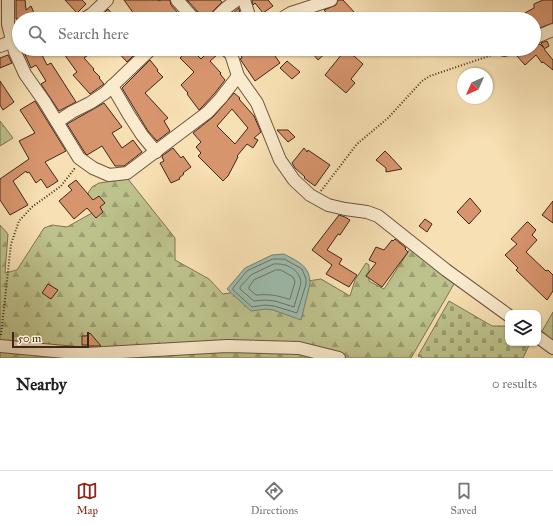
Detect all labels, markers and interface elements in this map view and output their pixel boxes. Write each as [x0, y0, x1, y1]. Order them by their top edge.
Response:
search box [12, 12, 541, 56]
icon: search [26, 23, 48, 45]
text: Search here [58, 25, 129, 43]
north arrow [457, 68, 493, 104]
map controls [505, 310, 541, 346]
button: layers [505, 310, 541, 346]
scale bar [12, 330, 89, 349]
text: 50 m [18, 332, 41, 345]
text: Nearby [16, 374, 67, 395]
text: 0 results [492, 376, 537, 392]
tab: Map [76, 480, 98, 517]
tab: Directions [251, 480, 298, 517]
tab: Saved [451, 480, 477, 517]

